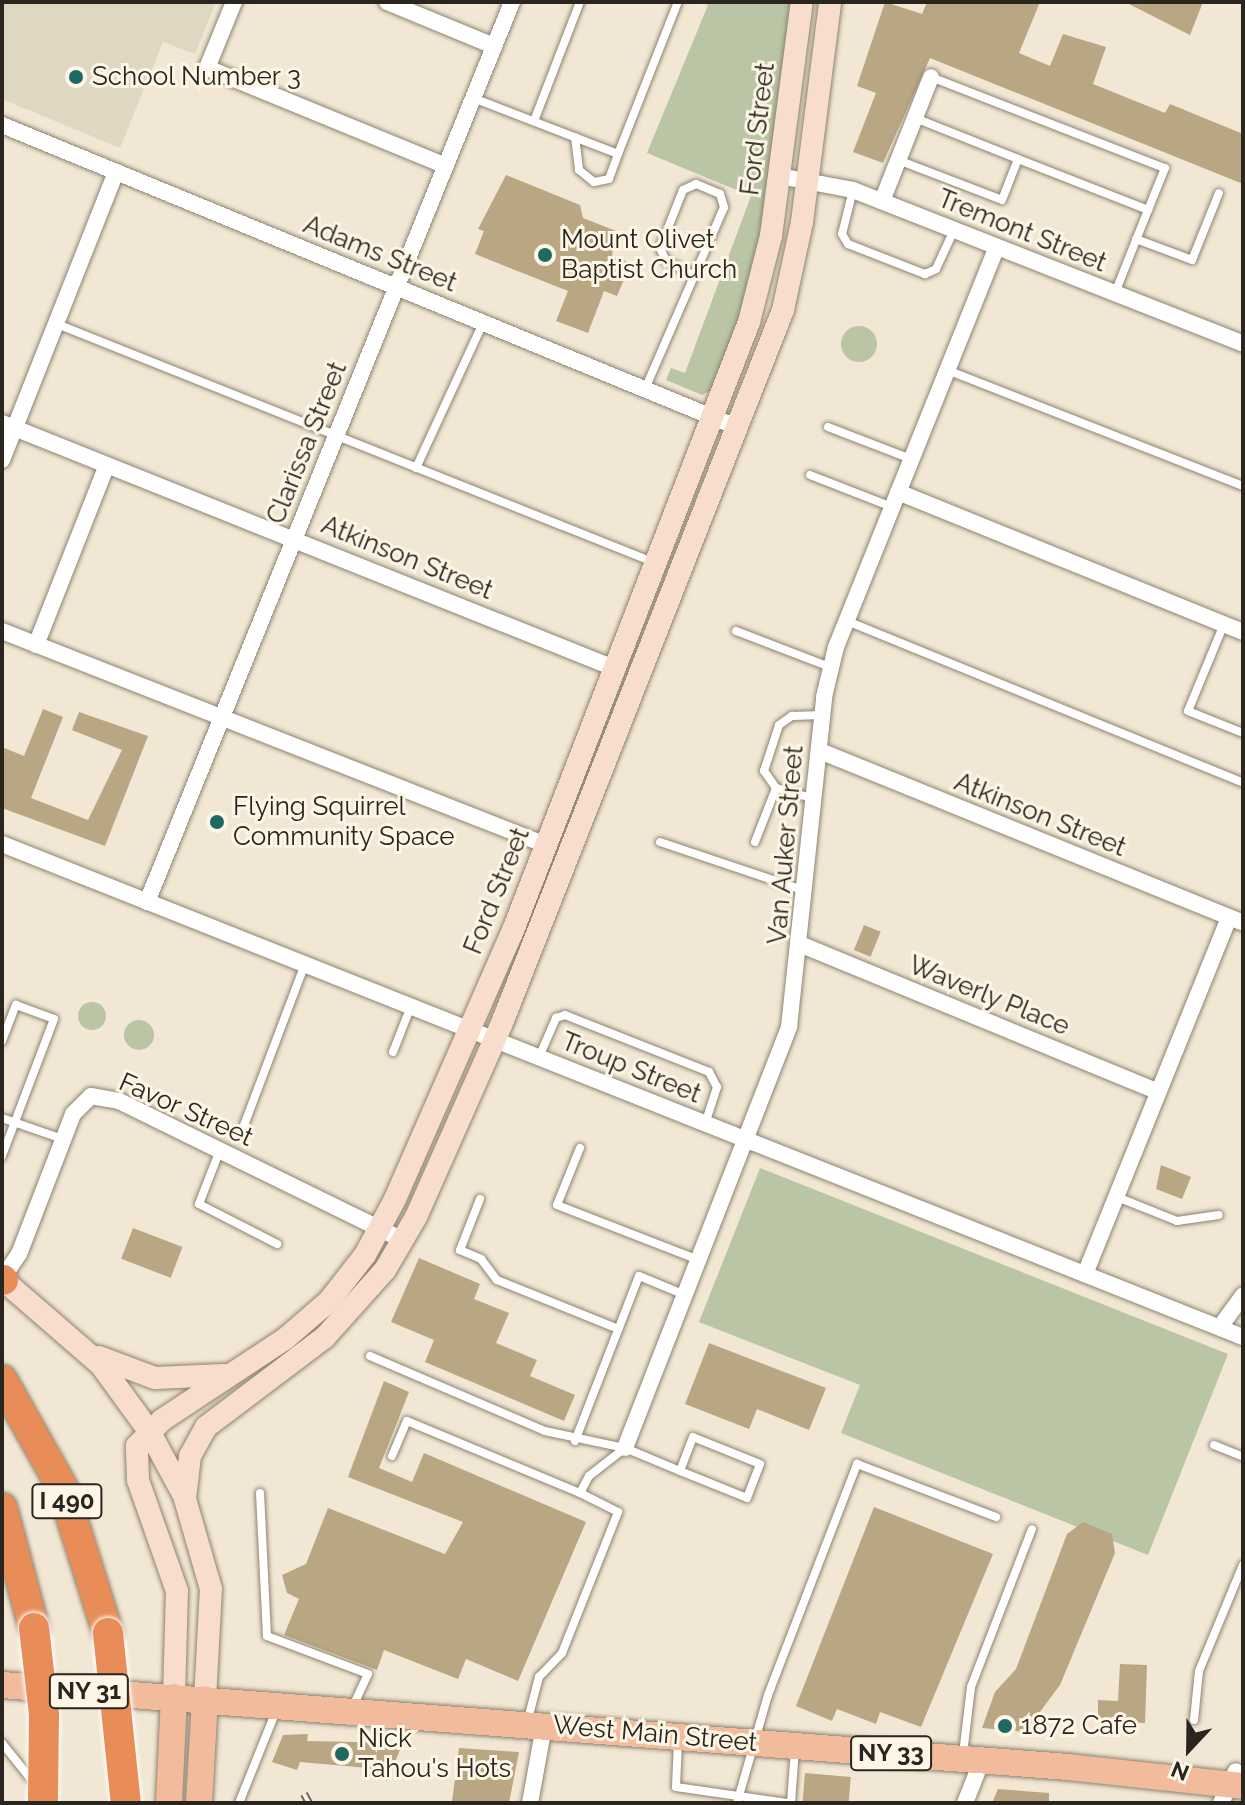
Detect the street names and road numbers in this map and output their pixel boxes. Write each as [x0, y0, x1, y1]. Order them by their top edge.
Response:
street label: Ford Street [734, 61, 782, 197]
street label: Tremont Street [933, 183, 1111, 279]
street label: Adams Street [299, 209, 461, 299]
street label: Clarissa Street [260, 357, 354, 529]
street label: Atkinson Street [317, 509, 497, 607]
street label: Van Auker Street [762, 743, 810, 947]
street label: Atkinson Street [950, 766, 1130, 864]
street label: Ford Street [458, 823, 536, 959]
street label: Waverly Place [904, 949, 1074, 1043]
street label: Troup Street [557, 1026, 705, 1110]
street label: Favor Street [114, 1066, 258, 1154]
road number: I 490 [31, 1481, 103, 1521]
road number: NY 31 [47, 1671, 131, 1711]
street label: West Main Street [552, 1710, 758, 1758]
road number: NY 33 [849, 1733, 933, 1773]

